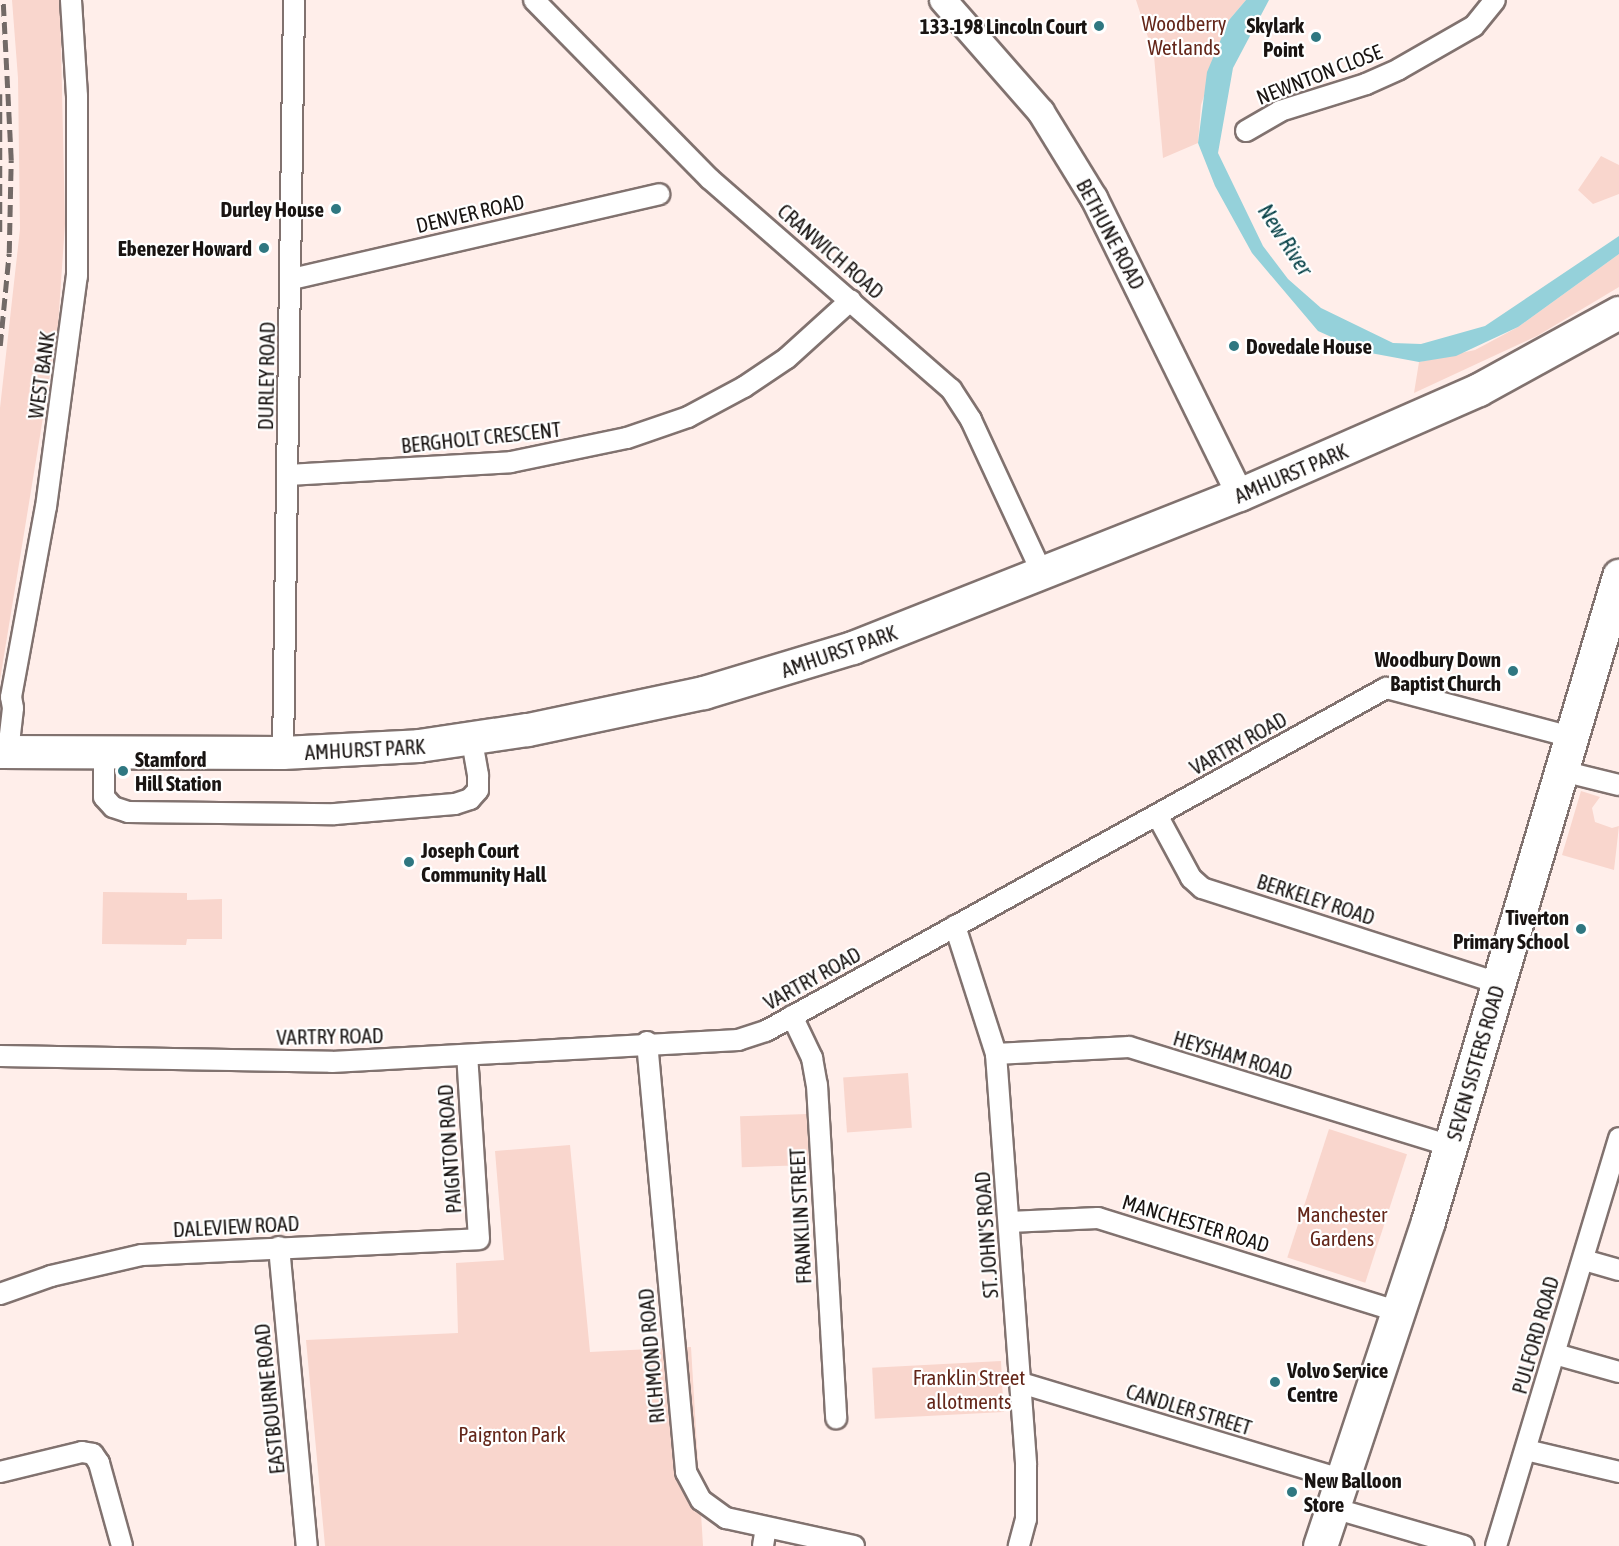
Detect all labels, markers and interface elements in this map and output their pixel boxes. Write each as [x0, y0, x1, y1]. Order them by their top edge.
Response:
park label: Woodberry Wetlands [1142, 10, 1226, 60]
place label: Skylark Point [1247, 12, 1304, 62]
place label: 133-198 Lincoln Court [920, 13, 1087, 39]
marker: 133-198 Lincoln Court [1092, 19, 1106, 33]
marker: Skylark Point [1309, 30, 1323, 44]
street label: NEWNTON CLOSE [1253, 39, 1385, 109]
street label: BETHUNE ROAD [1071, 174, 1151, 294]
street label: DENVER ROAD [413, 188, 527, 238]
place label: Durley House [221, 196, 324, 222]
street label: CRANWICH ROAD [773, 198, 889, 304]
water label: New River [1252, 199, 1318, 281]
marker: Durley House [329, 202, 343, 216]
place label: Ebenezer Howard [118, 235, 252, 261]
marker: Ebenezer Howard [257, 241, 271, 255]
street label: DURLEY ROAD [252, 322, 280, 430]
street label: WEST BANK [22, 330, 60, 420]
place label: Dovedale House [1246, 333, 1372, 359]
marker: Dovedale House [1227, 339, 1241, 353]
street label: BERGHOLT CRESCENT [400, 416, 562, 458]
street label: AMHURST PARK [1230, 438, 1352, 508]
street label: AMHURST PARK [778, 619, 900, 683]
place label: Woodbury Down Baptist Church [1375, 646, 1501, 696]
marker: Woodbury Down Baptist Church [1506, 664, 1520, 678]
street label: VARTRY ROAD [1185, 706, 1291, 780]
street label: AMHURST PARK [304, 733, 426, 765]
place label: Stamford Hill Station [135, 746, 222, 796]
marker: Stamford Hill Station [116, 764, 130, 778]
place label: Joseph Court Community Hall [421, 837, 546, 887]
marker: Joseph Court Community Hall [402, 855, 416, 869]
street label: BERKELEY ROAD [1254, 868, 1378, 930]
place label: Tiverton Primary School [1453, 904, 1569, 954]
marker: Tiverton Primary School [1574, 922, 1588, 936]
street label: VARTRY ROAD [759, 941, 865, 1015]
street label: SEVEN SISTERS ROAD [1441, 983, 1509, 1143]
street label: VARTRY ROAD [276, 1022, 384, 1050]
street label: HEYSHAM ROAD [1170, 1025, 1296, 1085]
street label: PAIGNTON ROAD [432, 1084, 466, 1214]
street label: FRANKLIN STREET [784, 1147, 816, 1285]
street label: ST. JOHN'S ROAD [969, 1171, 1003, 1299]
street label: MANCHESTER ROAD [1119, 1189, 1273, 1257]
park label: Manchester Gardens [1297, 1201, 1387, 1251]
street label: DALEVIEW ROAD [172, 1210, 300, 1242]
street label: PULFORD ROAD [1506, 1273, 1564, 1397]
street label: RICHMOND ROAD [633, 1287, 669, 1425]
street label: EASTBOURNE ROAD [249, 1322, 289, 1476]
place label: Volvo Service Centre [1287, 1357, 1388, 1407]
park label: Franklin Street allotments [913, 1364, 1025, 1414]
marker: Volvo Service Centre [1268, 1375, 1282, 1389]
street label: CANDLER STREET [1123, 1378, 1255, 1440]
park label: Paignton Park [458, 1421, 566, 1447]
place label: New Balloon Store [1304, 1467, 1402, 1517]
marker: New Balloon Store [1285, 1485, 1299, 1499]

